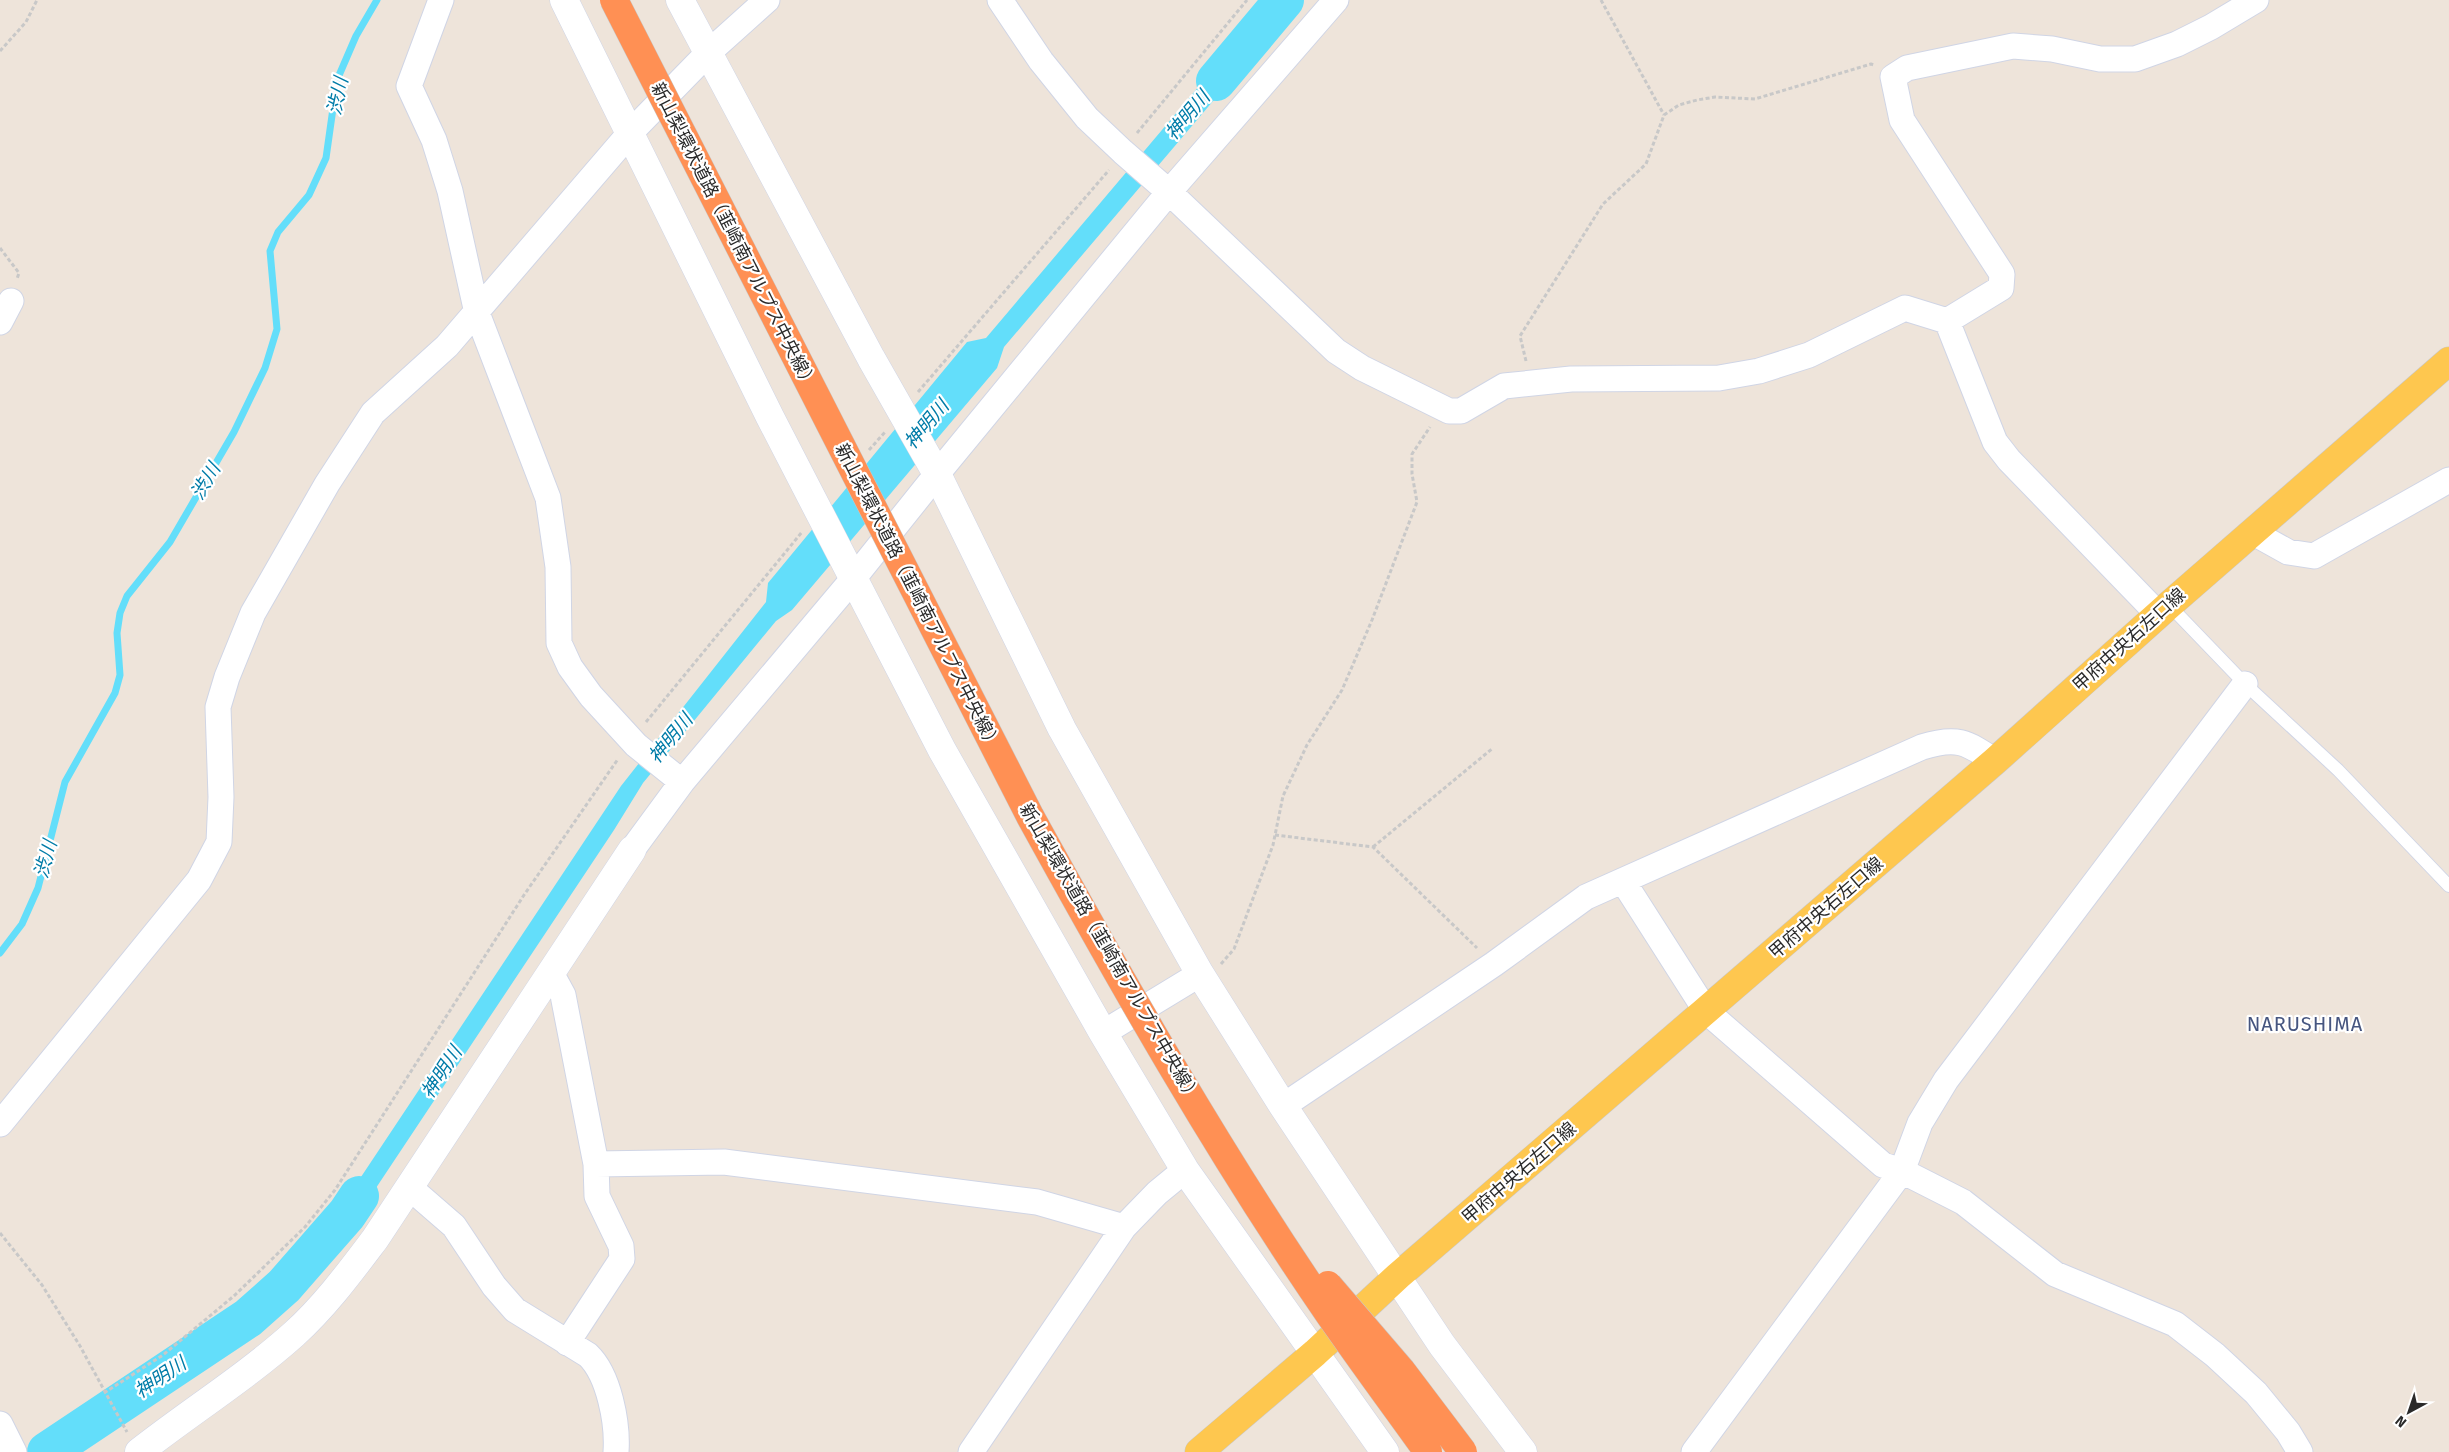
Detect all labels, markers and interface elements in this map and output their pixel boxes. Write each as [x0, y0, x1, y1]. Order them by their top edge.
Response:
water label: 渋川 [322, 73, 353, 117]
street label: 新山梨環状道路（韮崎南アルプス中央線） [647, 79, 821, 393]
water label: 神明川 [1160, 85, 1216, 145]
water label: 神明川 [899, 394, 955, 454]
street label: 新山梨環状道路（韮崎南アルプス中央線） [831, 440, 1005, 754]
water label: 渋川 [186, 457, 226, 503]
street label: 甲府中央右左口線 [2068, 584, 2190, 696]
water label: 神明川 [644, 707, 699, 768]
street label: 新山梨環状道路（韮崎南アルプス中央線） [1015, 799, 1205, 1107]
water label: 渋川 [29, 836, 62, 880]
street label: 甲府中央右左口線 [1764, 852, 1888, 964]
district label: NARUSHIMA [2247, 1012, 2363, 1036]
water label: 神明川 [416, 1040, 468, 1102]
street label: 甲府中央右左口線 [1457, 1117, 1581, 1229]
water label: 神明川 [130, 1351, 192, 1403]
north arrow [2384, 1387, 2434, 1437]
text: N [2392, 1412, 2410, 1431]

